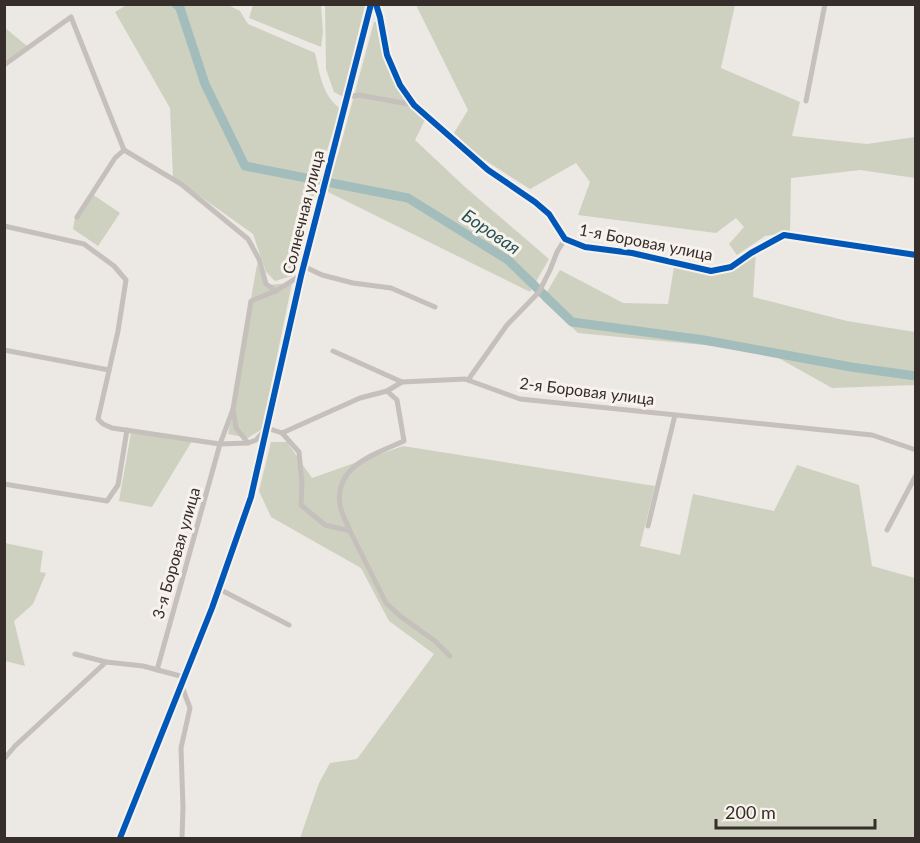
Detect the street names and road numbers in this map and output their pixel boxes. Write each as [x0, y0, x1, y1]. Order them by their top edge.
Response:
street label: Солнечная улица [278, 148, 327, 276]
street label: 1-я Боровая улица [578, 219, 715, 264]
street label: 2-я Боровая улица [519, 373, 656, 408]
street label: 3-я Боровая улица [148, 485, 203, 621]

